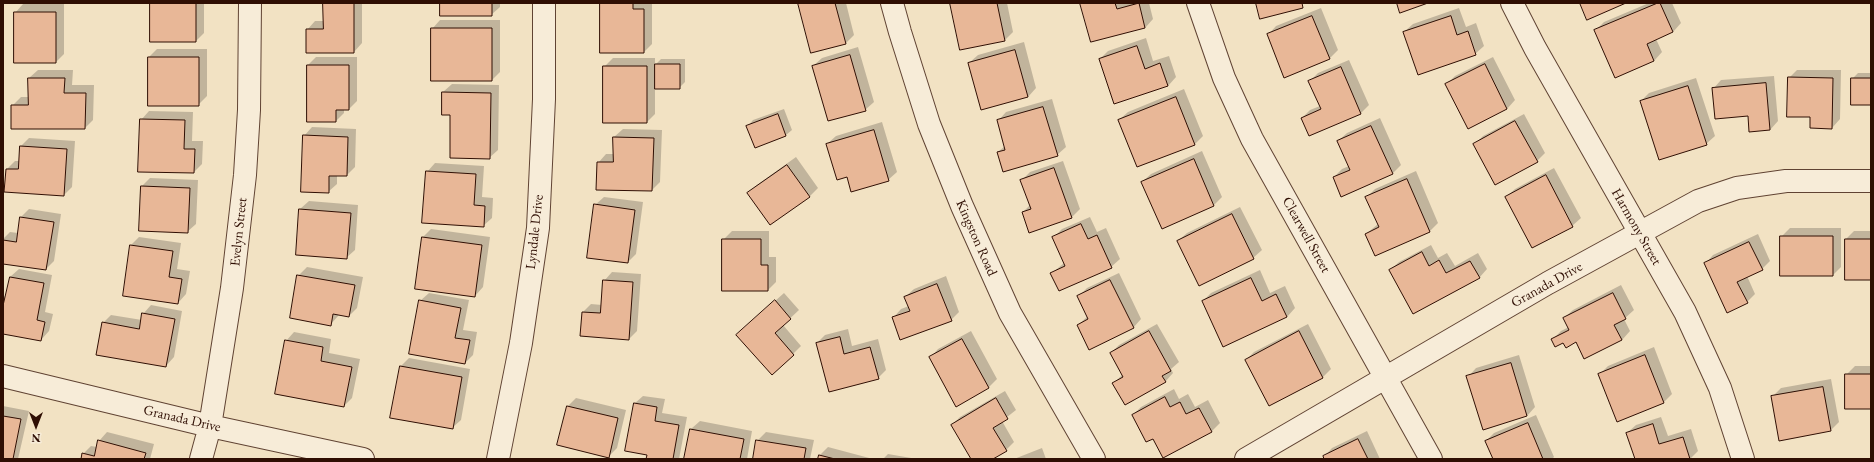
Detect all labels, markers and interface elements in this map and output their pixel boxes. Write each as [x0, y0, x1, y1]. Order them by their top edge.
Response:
street label: Harmony Street [1607, 186, 1665, 268]
street label: Lyndale Drive [523, 194, 547, 270]
street label: Clearwell Street [1278, 194, 1334, 276]
street label: Evelyn Street [227, 197, 251, 267]
street label: Kingston Road [952, 197, 1000, 279]
street label: Granada Drive [1508, 259, 1586, 311]
street label: Granada Drive [142, 402, 222, 436]
north arrow [16, 406, 56, 446]
text: N [32, 431, 40, 445]

